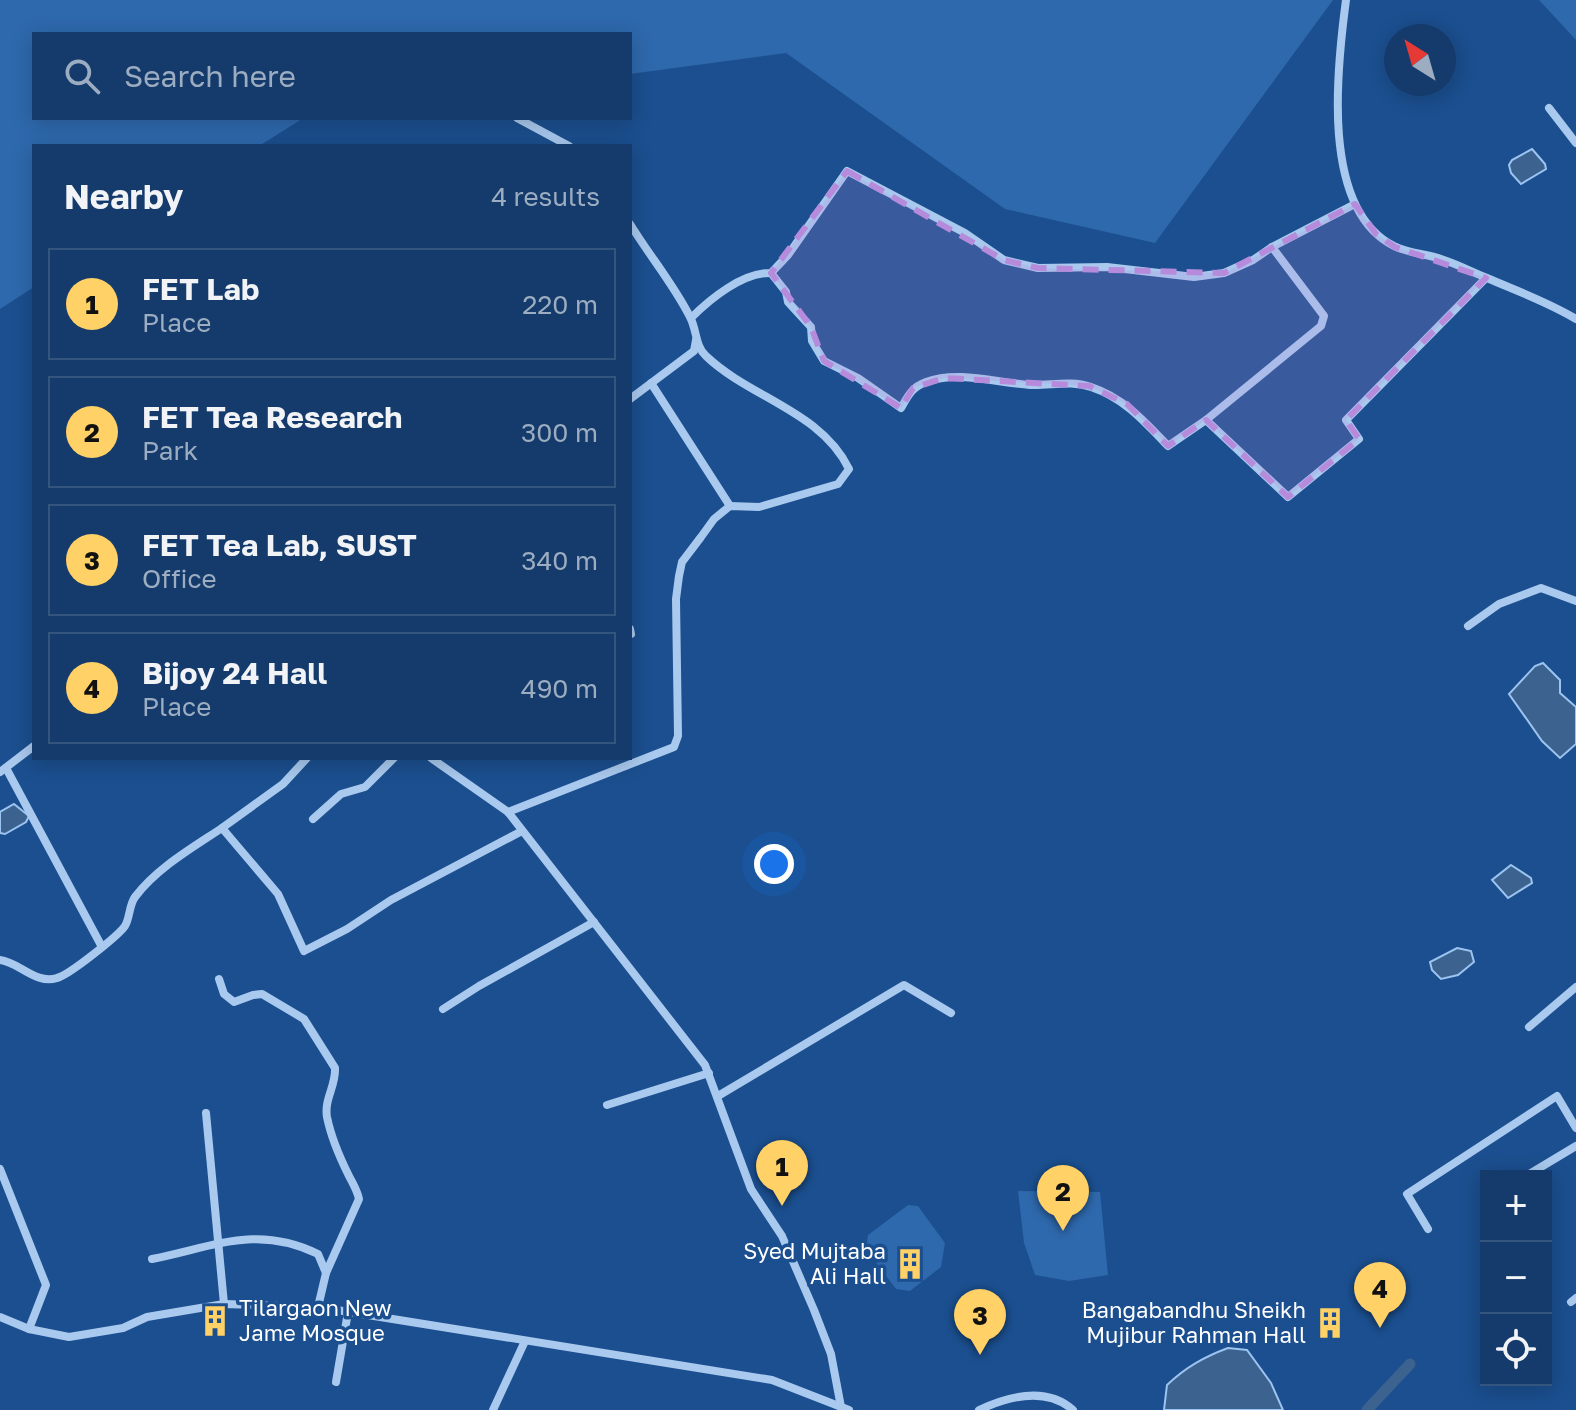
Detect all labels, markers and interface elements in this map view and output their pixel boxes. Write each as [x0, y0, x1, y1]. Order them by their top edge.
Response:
north arrow [1384, 24, 1456, 96]
search box [32, 32, 632, 120]
icon: search [60, 54, 104, 98]
text: Search here [124, 58, 296, 94]
text: Nearby [64, 176, 184, 216]
text: 4 results [491, 181, 600, 212]
text: FET Lab [142, 271, 259, 307]
text: 1 [85, 289, 99, 320]
text: 220 m [522, 289, 598, 320]
text: Place [142, 307, 211, 338]
text: FET Tea Research [142, 399, 403, 435]
text: 2 [84, 417, 100, 448]
text: 300 m [521, 417, 598, 448]
text: Park [142, 435, 198, 466]
text: FET Tea Lab, SUST [142, 527, 417, 563]
text: 3 [84, 545, 100, 576]
text: 340 m [521, 545, 598, 576]
text: Office [142, 563, 217, 594]
text: Bijoy 24 Hall [142, 655, 327, 691]
text: 4 [84, 673, 100, 704]
text: 490 m [521, 673, 598, 704]
text: Place [142, 691, 211, 722]
your location [754, 844, 794, 884]
pin: 1 [756, 1140, 808, 1206]
pin: 2 [1037, 1165, 1089, 1231]
map controls [1480, 1170, 1552, 1386]
button: + [1480, 1170, 1552, 1242]
place label: Syed Mujtaba Ali Hall [743, 1237, 886, 1289]
button: − [1480, 1242, 1552, 1314]
building icon: Syed Mujtaba Ali Hall [893, 1247, 927, 1281]
pin: 4 [1354, 1262, 1406, 1328]
pin: 3 [954, 1289, 1006, 1355]
place label: Tilargaon New Jame Mosque [239, 1294, 392, 1346]
place label: Bangabandhu Sheikh Mujibur Rahman Hall [1082, 1296, 1306, 1348]
building icon: Tilargaon New Jame Mosque [198, 1304, 232, 1338]
building icon: Bangabandhu Sheikh Mujibur Rahman Hall [1313, 1306, 1347, 1340]
button: locate [1480, 1314, 1552, 1386]

